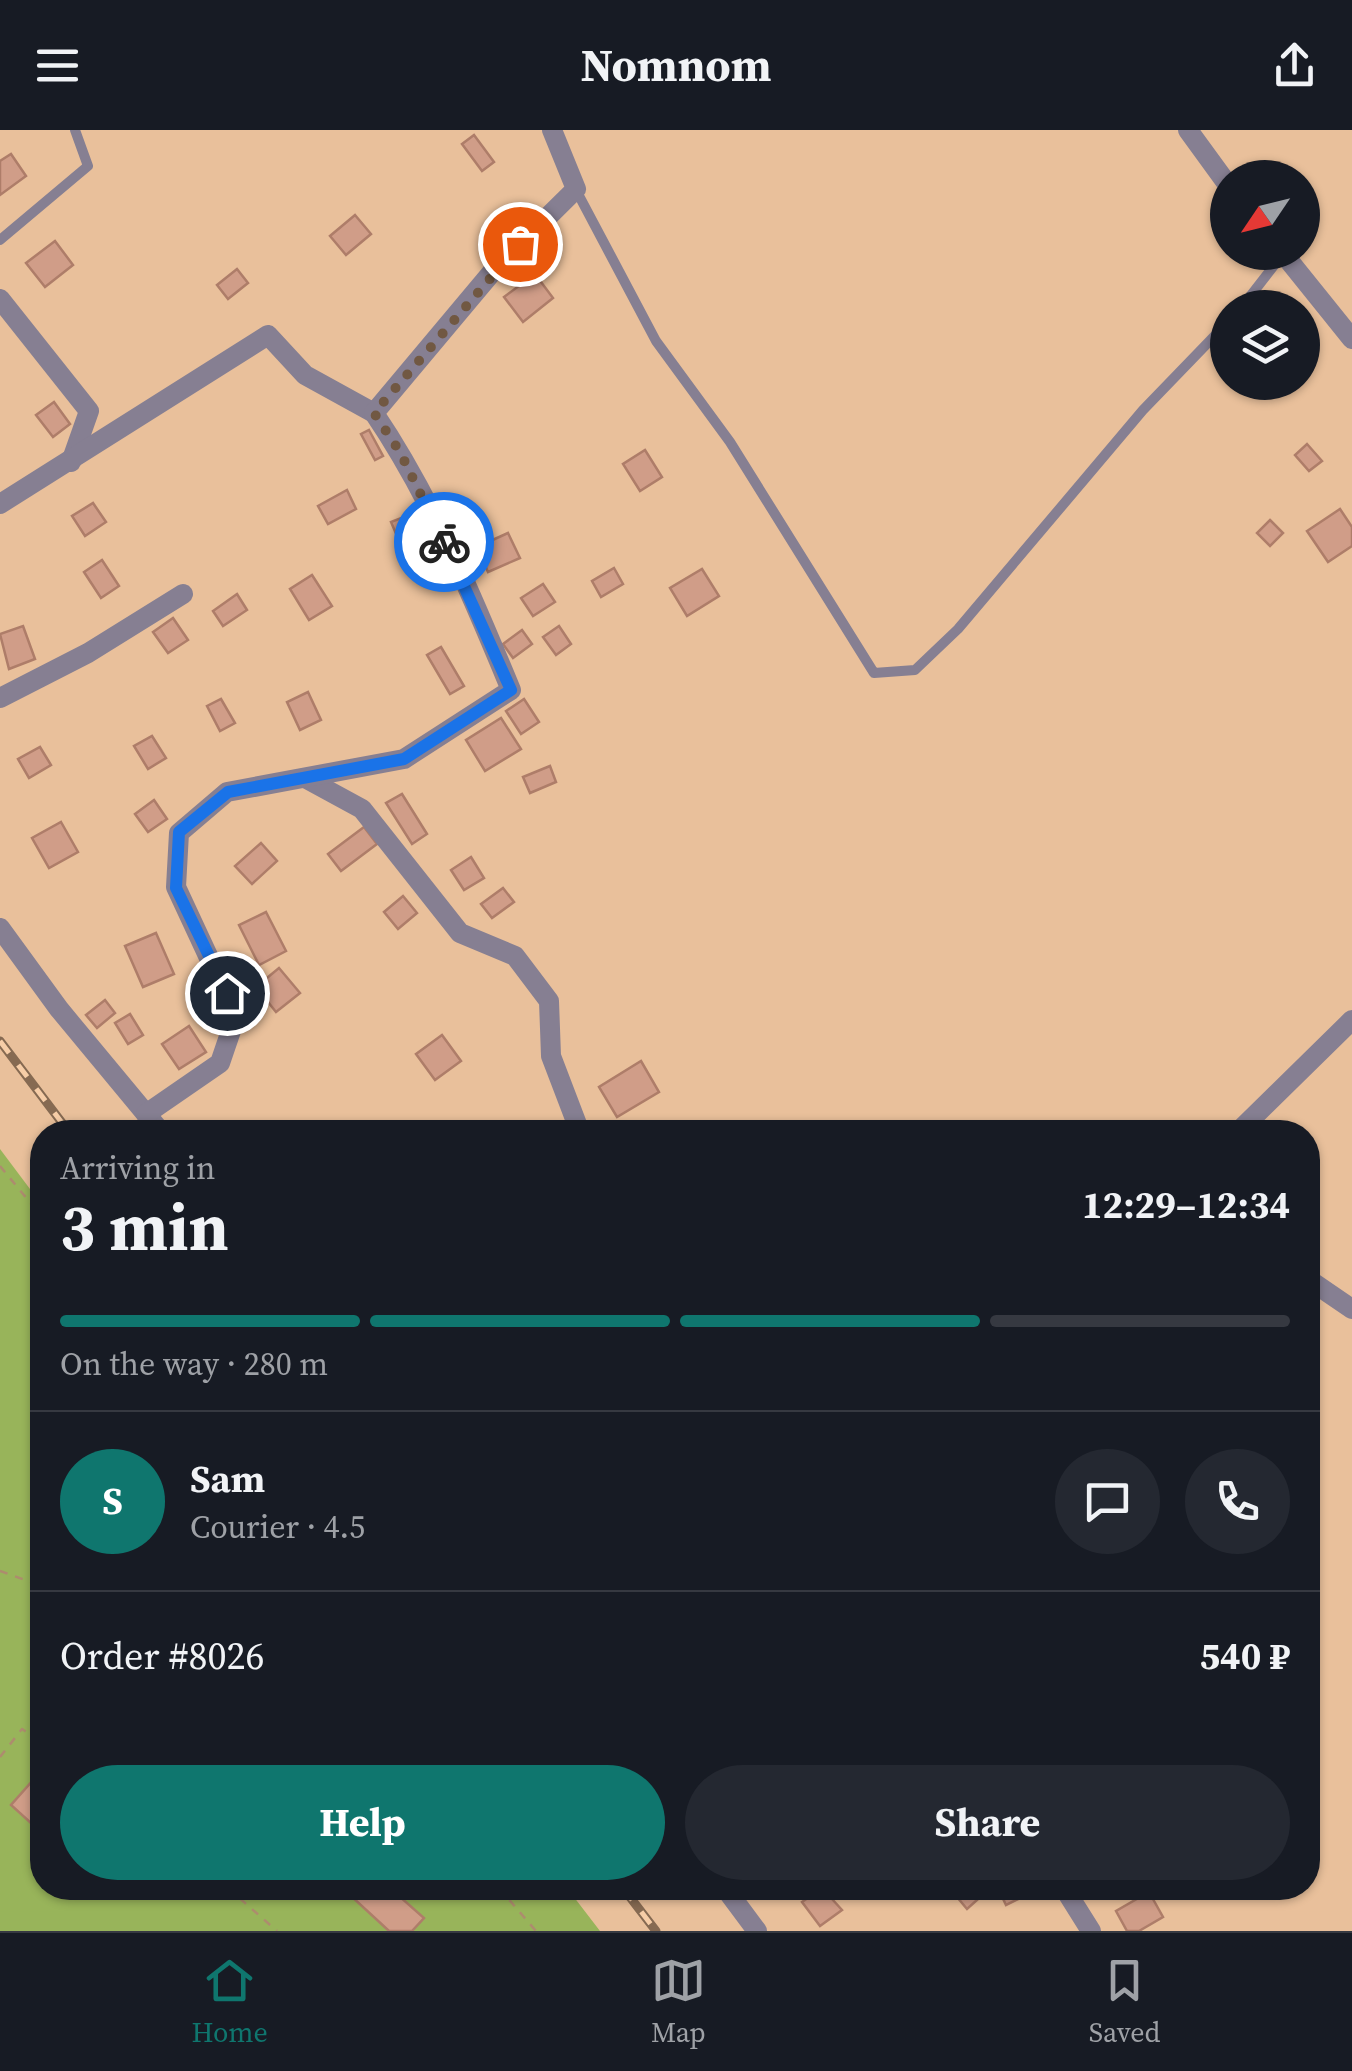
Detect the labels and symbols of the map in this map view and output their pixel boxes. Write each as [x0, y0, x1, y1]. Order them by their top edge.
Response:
north arrow [1210, 160, 1320, 270]
pin [478, 202, 563, 287]
courier [394, 492, 494, 592]
pin [185, 951, 270, 1036]

